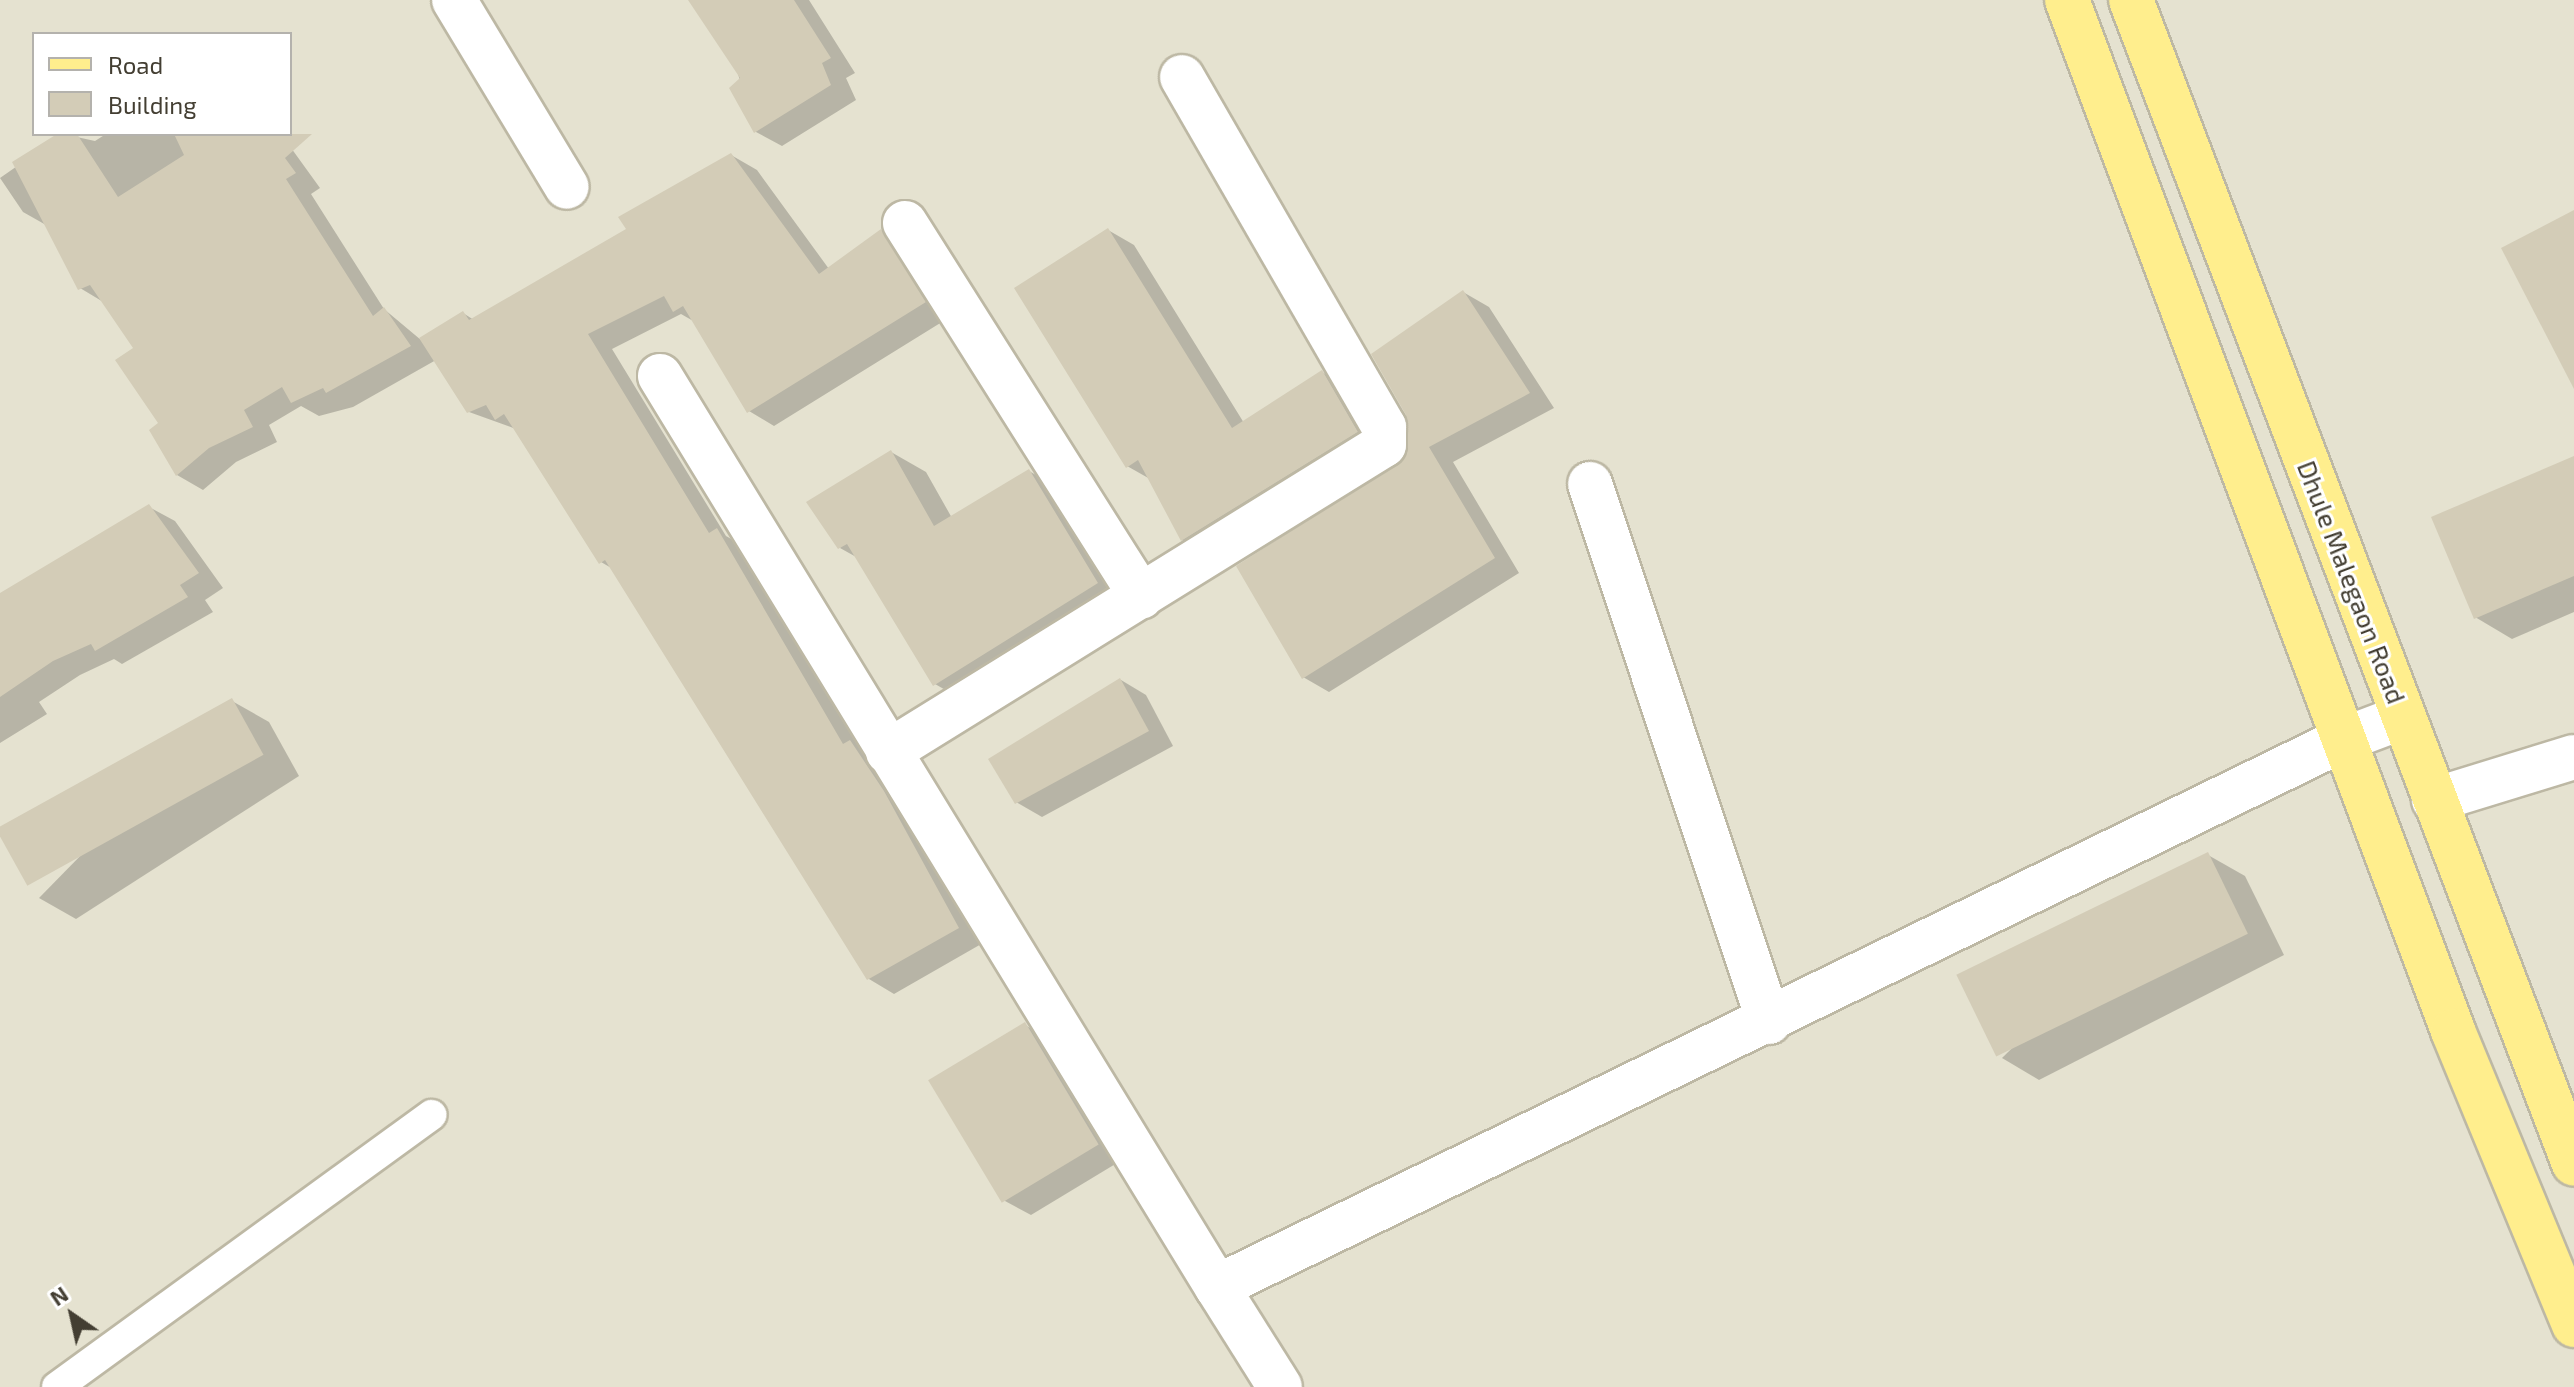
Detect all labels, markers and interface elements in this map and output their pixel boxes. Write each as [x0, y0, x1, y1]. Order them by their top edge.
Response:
legend [32, 32, 292, 136]
text: Road [108, 50, 163, 79]
text: Building [108, 90, 197, 119]
street label: Dhule Malegaon Road [2291, 456, 2413, 708]
north arrow [32, 1275, 112, 1355]
text: N [45, 1280, 72, 1310]

